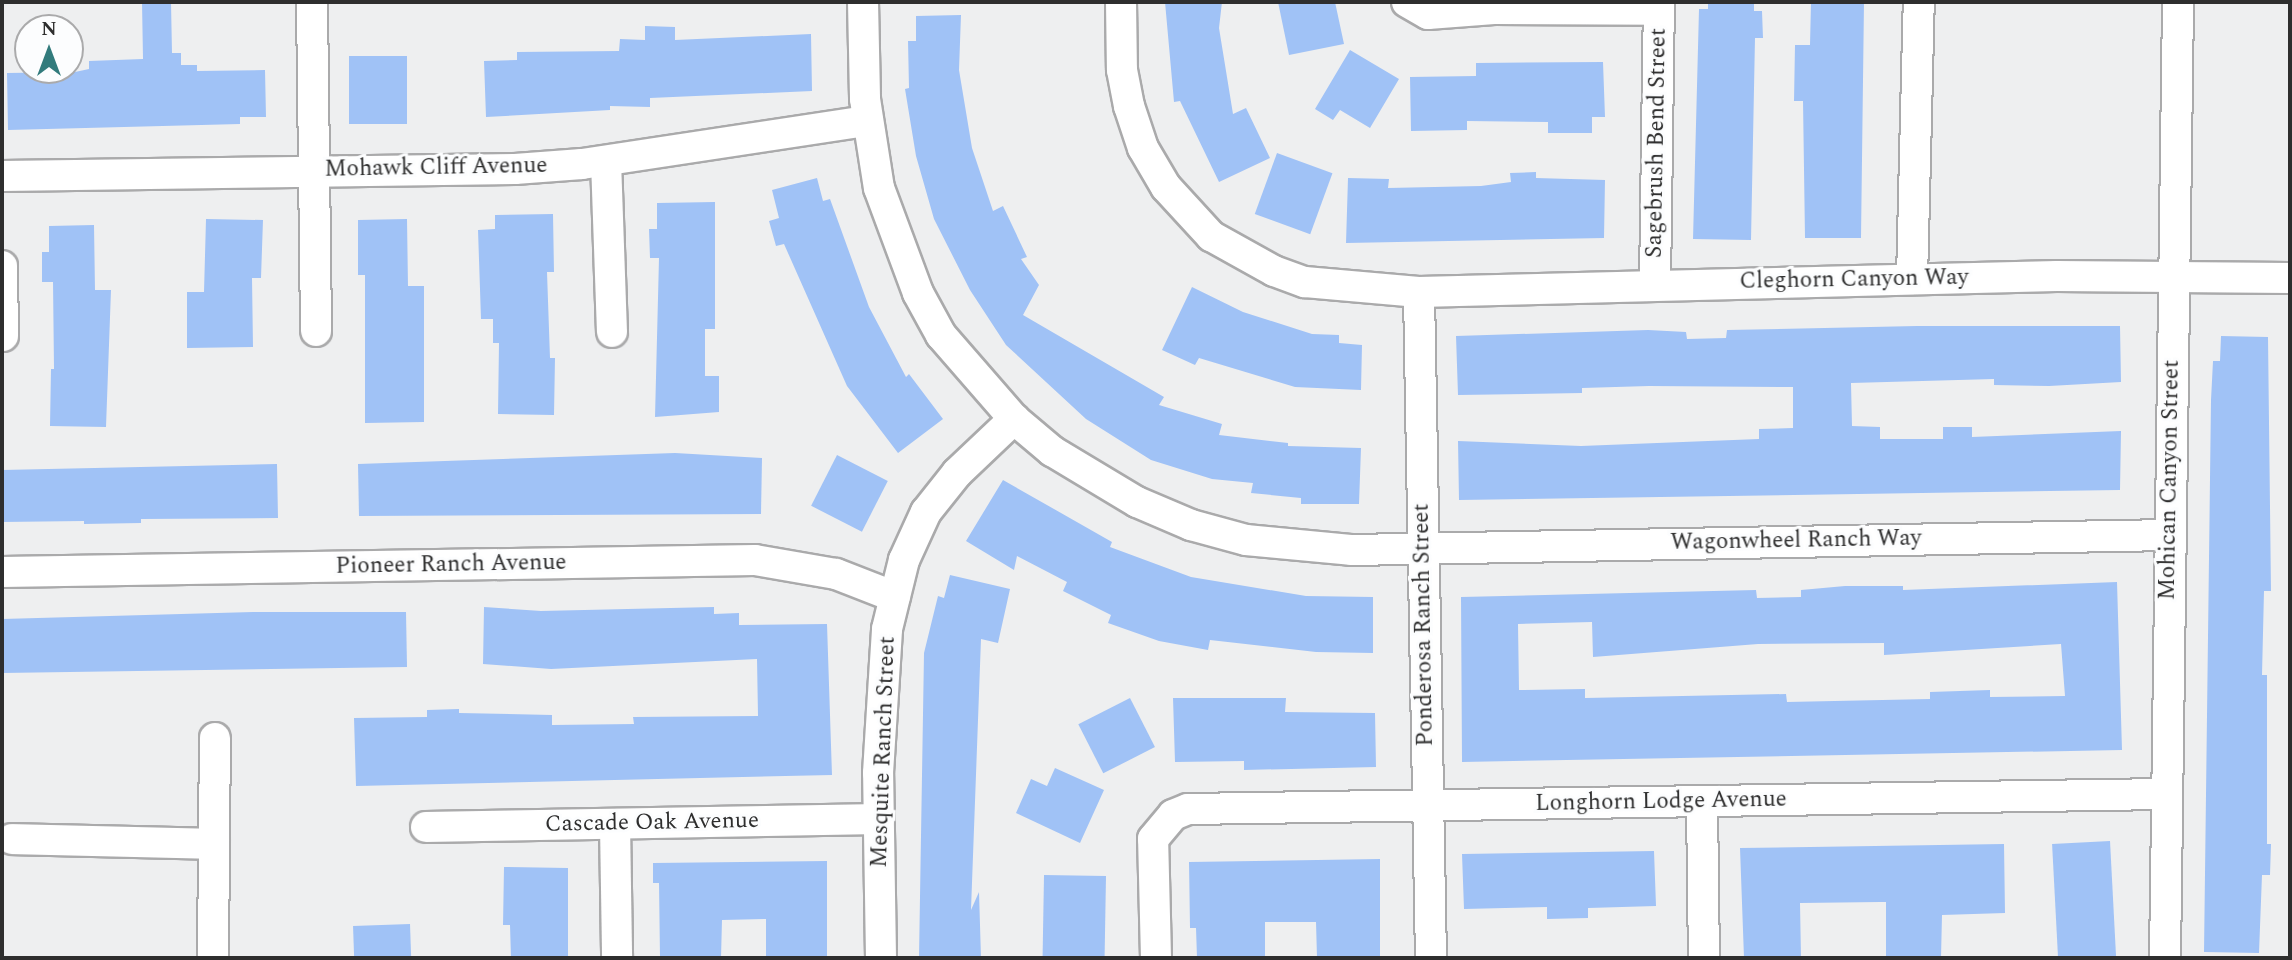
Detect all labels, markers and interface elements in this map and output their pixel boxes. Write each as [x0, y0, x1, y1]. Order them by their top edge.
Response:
north arrow [14, 14, 84, 84]
text: N [41, 15, 57, 44]
street label: Sagebrush Bend Street [1641, 28, 1673, 258]
street label: Mohawk Cliff Avenue [324, 152, 548, 184]
street label: Cleghorn Canyon Way [1739, 264, 1969, 296]
street label: Mohican Canyon Street [2154, 360, 2186, 600]
street label: Ponderosa Ranch Street [1408, 503, 1440, 747]
street label: Wagonwheel Ranch Way [1670, 525, 1922, 557]
street label: Pioneer Ranch Avenue [335, 549, 567, 581]
street label: Mesquite Ranch Street [866, 636, 902, 868]
street label: Longhorn Lodge Avenue [1535, 786, 1787, 818]
street label: Cascade Oak Avenue [545, 807, 759, 839]

